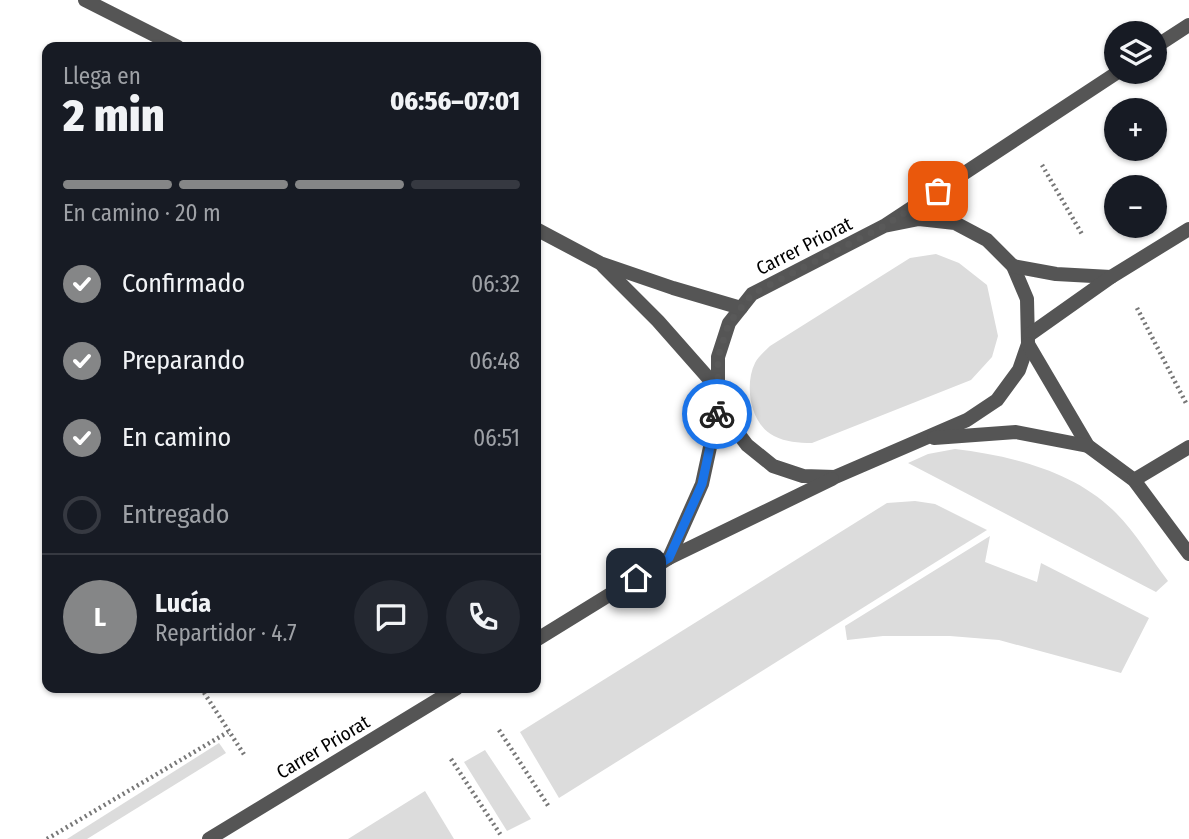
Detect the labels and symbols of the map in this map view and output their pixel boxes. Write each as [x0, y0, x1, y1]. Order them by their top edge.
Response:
pin [908, 161, 968, 221]
street label: Carrer Priorat [752, 212, 856, 280]
courier [682, 379, 752, 449]
pin [606, 548, 666, 608]
street label: Carrer Priorat [272, 710, 374, 784]

